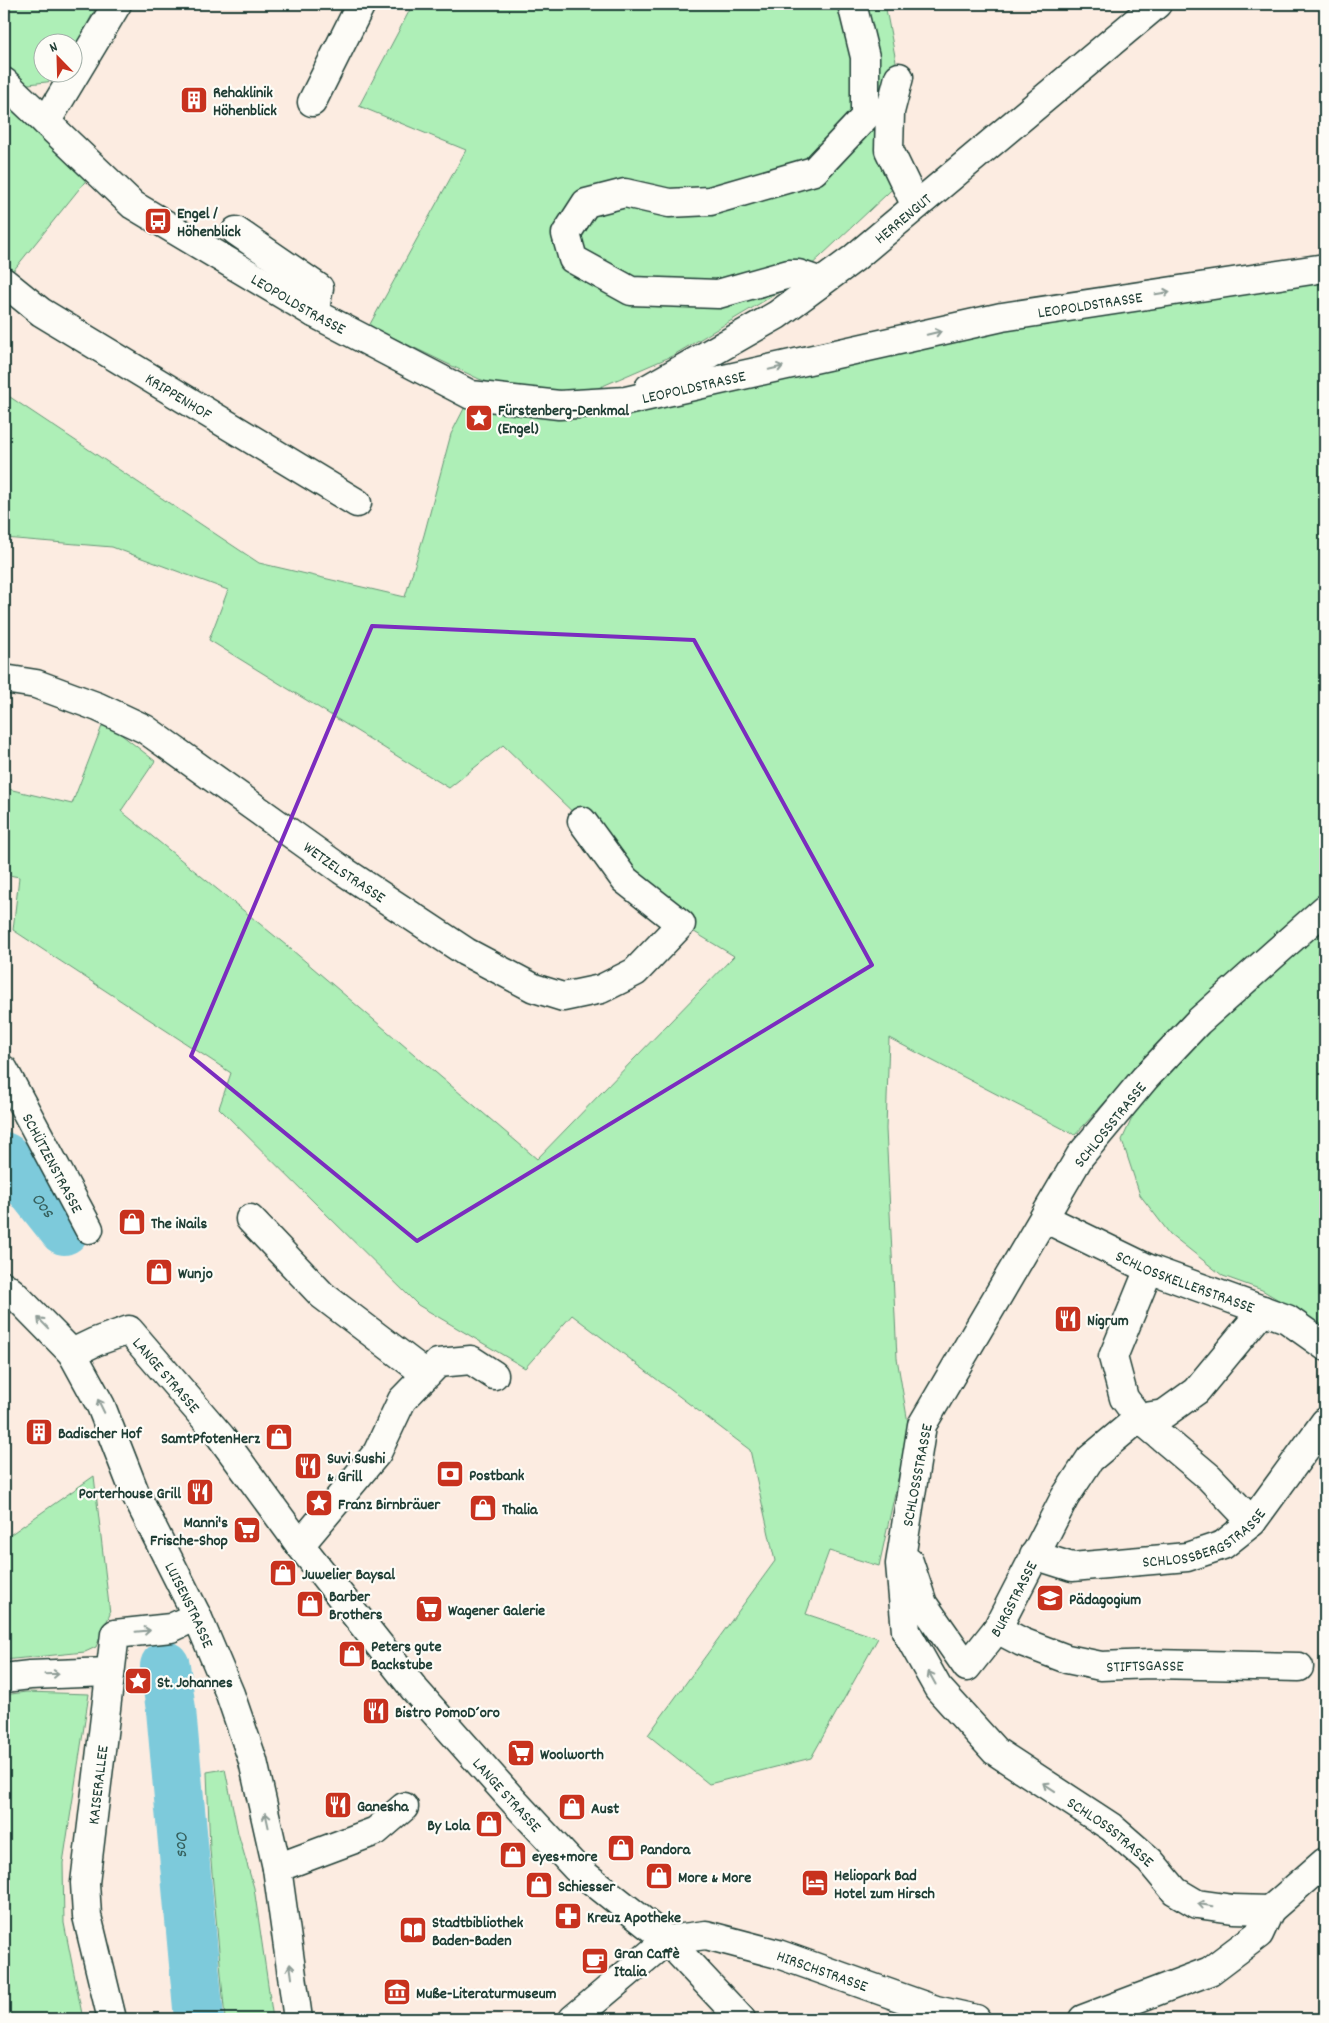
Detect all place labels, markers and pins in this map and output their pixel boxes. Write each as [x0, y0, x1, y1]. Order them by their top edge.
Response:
place label: Rehaklinik Höhenblick [213, 82, 277, 123]
building icon: Rehaklinik Höhenblick [179, 85, 209, 115]
place label: Engel / Höhenblick [177, 203, 241, 244]
bus stop icon: Engel / Höhenblick [143, 206, 173, 236]
place label: Fürstenberg-Denkmal (Engel) [498, 400, 629, 441]
place icon: Fürstenberg-Denkmal (Engel) [464, 403, 494, 433]
shop icon: The iNails [117, 1207, 147, 1237]
place label: The iNails [151, 1213, 208, 1236]
shop icon: Wunjo [144, 1257, 174, 1287]
place label: Wunjo [178, 1263, 213, 1286]
restaurant icon: Nigrum [1053, 1304, 1083, 1334]
place label: Nigrum [1087, 1310, 1129, 1333]
building icon: Badischer Hof [24, 1417, 54, 1447]
shop icon: SamtPfotenHerz [264, 1422, 294, 1452]
place label: Badischer Hof [58, 1423, 143, 1446]
place label: SamtPfotenHerz [161, 1428, 261, 1451]
place label: Suvi Sushi & Grill [327, 1448, 385, 1489]
restaurant icon: Suvi Sushi & Grill [293, 1451, 323, 1481]
bank icon: Postbank [435, 1459, 465, 1489]
place label: Postbank [469, 1465, 525, 1488]
restaurant icon: Porterhouse Grill [185, 1477, 215, 1507]
place label: Porterhouse Grill [78, 1483, 181, 1506]
place icon: Franz Birnbräuer [304, 1488, 334, 1518]
shop icon: Thalia [468, 1493, 498, 1523]
place label: Franz Birnbräuer [338, 1494, 441, 1517]
place label: Thalia [502, 1499, 539, 1522]
place label: Manni's Frische-Shop [150, 1512, 228, 1553]
supermarket icon: Manni's Frische-Shop [232, 1515, 262, 1545]
shop icon: Juwelier Baysal [268, 1558, 298, 1588]
place label: Juwelier Baysal [302, 1564, 395, 1587]
school or university icon: Pädagogium [1035, 1583, 1065, 1613]
place label: Barber Brothers [329, 1586, 383, 1627]
shop icon: Barber Brothers [295, 1589, 325, 1619]
place label: Pädagogium [1069, 1589, 1141, 1612]
supermarket icon: Wagener Galerie [414, 1594, 444, 1624]
place label: Wagener Galerie [448, 1600, 545, 1623]
place label: Peters gute Backstube [371, 1636, 441, 1677]
shop icon: Peters gute Backstube [337, 1639, 367, 1669]
place icon: St. Johannes [123, 1666, 153, 1696]
place label: St. Johannes [157, 1672, 233, 1695]
restaurant icon: Bistro PomoD´oro [361, 1696, 391, 1726]
place label: Bistro PomoD´oro [395, 1702, 500, 1725]
supermarket icon: Woolworth [506, 1738, 536, 1768]
place label: Woolworth [540, 1744, 604, 1767]
restaurant icon: Ganesha [323, 1790, 353, 1820]
shop icon: Aust [557, 1792, 587, 1822]
place label: Ganesha [357, 1796, 410, 1819]
place label: Aust [591, 1798, 619, 1821]
shop icon: By Lola [474, 1809, 504, 1839]
place label: By Lola [427, 1815, 471, 1838]
shop icon: Pandora [606, 1833, 636, 1863]
place label: Pandora [640, 1839, 692, 1862]
shop icon: eyes+more [498, 1840, 528, 1870]
place label: eyes+more [532, 1846, 598, 1869]
shop icon: More & More [644, 1861, 674, 1891]
place label: Heliopark Bad Hotel zum Hirsch [834, 1865, 935, 1906]
place label: More & More [678, 1867, 751, 1890]
hotel icon: Heliopark Bad Hotel zum Hirsch [800, 1868, 830, 1898]
shop icon: Schiesser [524, 1870, 554, 1900]
place label: Schiesser [558, 1876, 616, 1899]
pharmacy icon: Kreuz Apotheke [553, 1901, 583, 1931]
place label: Kreuz Apotheke [587, 1907, 681, 1930]
place label: Stadtbibliothek Baden-Baden [432, 1912, 524, 1953]
library icon: Stadtbibliothek Baden-Baden [398, 1915, 428, 1945]
place label: Gran Caffè Italia [614, 1943, 680, 1984]
cafe icon: Gran Caffè Italia [580, 1946, 610, 1976]
museum icon: Muße-Literaturmuseum [382, 1977, 412, 2007]
place label: Muße-Literaturmuseum [416, 1983, 557, 2006]

